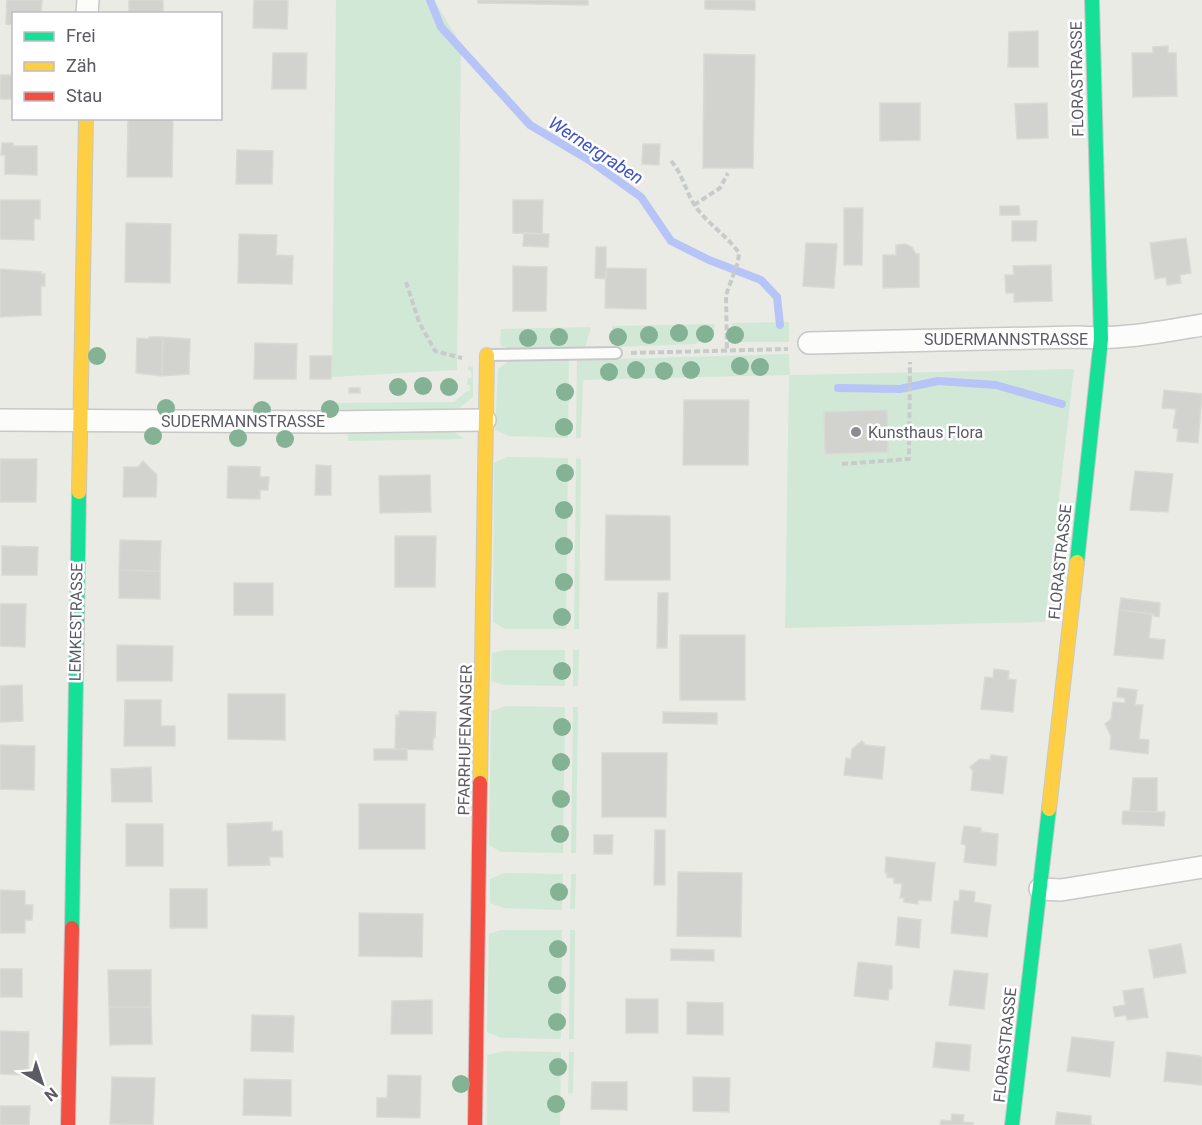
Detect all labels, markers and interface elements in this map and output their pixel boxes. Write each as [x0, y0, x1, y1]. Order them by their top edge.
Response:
legend [12, 12, 222, 120]
street label: FLORASTRASSE [1066, 21, 1088, 137]
text: Frei [66, 25, 96, 46]
text: Zäh [66, 55, 97, 76]
text: Stau [66, 85, 102, 106]
water label: Wernergraben [545, 112, 647, 188]
street label: SUDERMANNSTRASSE [924, 330, 1088, 349]
street label: SUDERMANNSTRASSE [161, 412, 325, 431]
place label: Kunsthaus Flora [868, 423, 983, 442]
marker: Kunsthaus Flora [849, 425, 863, 439]
street label: FLORASTRASSE [1045, 503, 1075, 621]
street label: LEMKESTRASSE [65, 563, 87, 681]
street label: PFARRHUFENANGER [454, 664, 476, 816]
street label: FLORASTRASSE [990, 986, 1020, 1104]
north arrow [12, 1053, 72, 1113]
text: N [41, 1083, 61, 1105]

